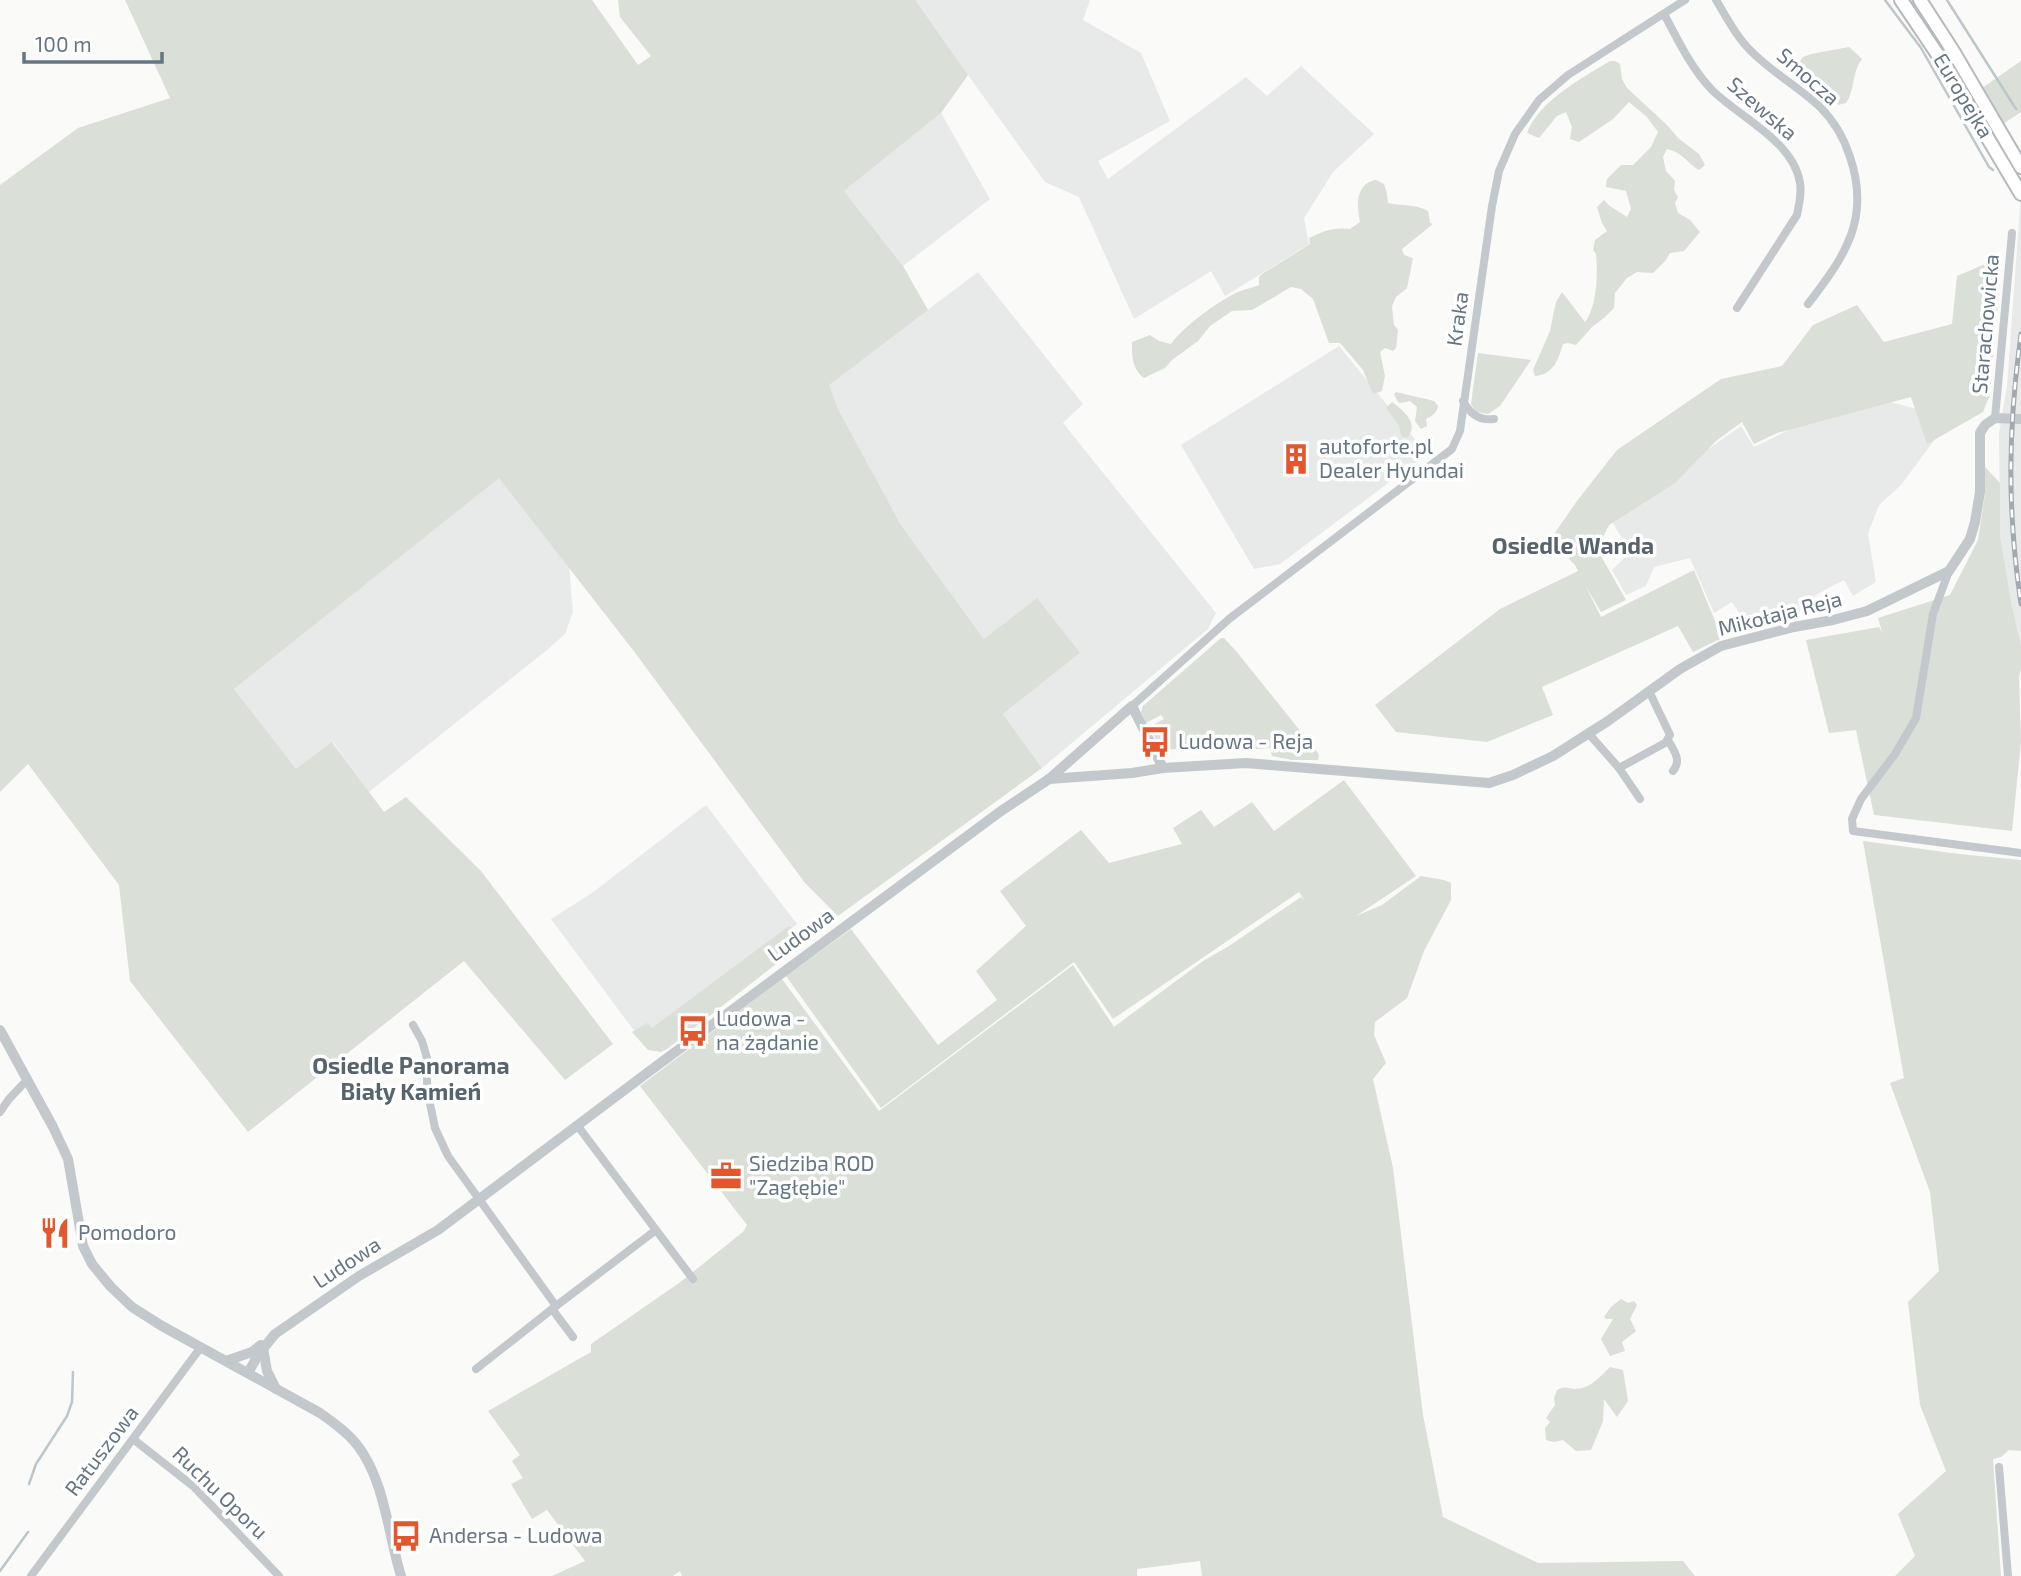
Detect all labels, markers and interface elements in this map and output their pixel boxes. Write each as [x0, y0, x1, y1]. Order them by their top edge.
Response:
scale bar [24, 21, 163, 65]
text: 100 m [35, 31, 92, 56]
street label: Smocza [1773, 42, 1845, 110]
street label: Europejka [1928, 48, 1999, 143]
street label: Szewska [1723, 71, 1803, 145]
street label: Starachowicka [1966, 253, 2003, 395]
street label: Kraka [1440, 290, 1473, 348]
place label: autoforte.pl Dealer Hyundai [1319, 433, 1464, 482]
building icon: autoforte.pl Dealer Hyundai [1279, 442, 1313, 476]
district label: Osiedle Wanda [1492, 531, 1654, 559]
street label: Mikołaja Reja [1715, 585, 1844, 641]
bus stop icon: Ludowa - Reja [1138, 725, 1172, 759]
place label: Ludowa - Reja [1178, 728, 1313, 754]
street label: Ludowa [762, 902, 838, 966]
place label: Ludowa - na żądanie [716, 1005, 819, 1054]
bus stop icon: Ludowa - na żądanie [676, 1014, 710, 1048]
district label: Osiedle Panorama Biały Kamień [312, 1051, 510, 1105]
place label: Siedziba ROD "Zagłębie" [749, 1150, 874, 1199]
office icon: Siedziba ROD "Zagłębie" [709, 1159, 743, 1193]
restaurant icon: Pomodoro [38, 1216, 72, 1250]
place label: Pomodoro [78, 1219, 177, 1244]
street label: Ludowa [308, 1231, 385, 1293]
street label: Ratuszowa [59, 1400, 143, 1500]
street label: Ruchu Oporu [168, 1440, 274, 1543]
bus stop icon: Andersa - Ludowa [389, 1519, 423, 1553]
place label: Andersa - Ludowa [429, 1522, 602, 1547]

